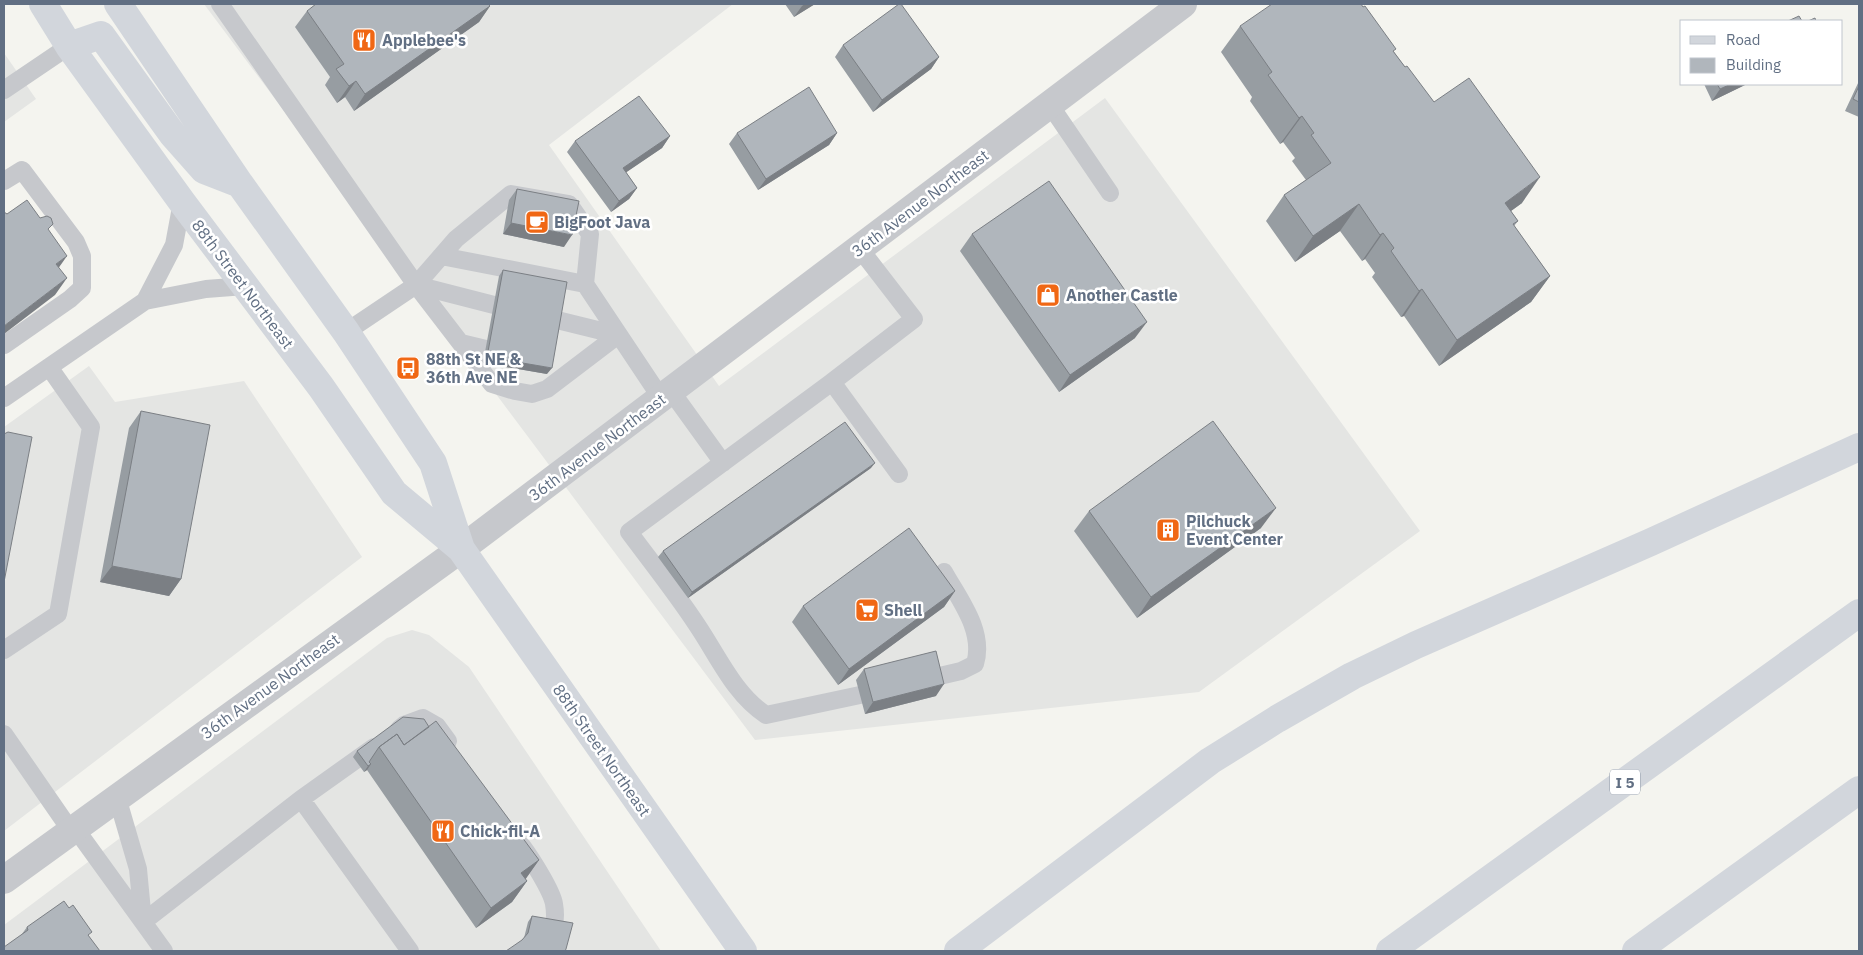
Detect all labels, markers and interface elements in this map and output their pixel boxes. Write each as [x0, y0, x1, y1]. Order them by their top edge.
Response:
legend [1680, 20, 1843, 85]
restaurant icon: Applebee's [351, 27, 377, 53]
place label: Applebee's [382, 30, 466, 50]
text: Road [1726, 30, 1761, 49]
text: Building [1726, 55, 1781, 74]
street label: 36th Avenue Northeast [848, 145, 992, 261]
cafe icon: BigFoot Java [524, 209, 550, 235]
place label: BigFoot Java [554, 212, 650, 232]
street label: 88th Street Northeast [188, 215, 298, 353]
shop icon: Another Castle [1035, 282, 1061, 308]
place label: Another Castle [1066, 285, 1178, 305]
place label: 88th St NE & 36th Ave NE [426, 349, 522, 387]
bus stop icon: 88th St NE & 36th Ave NE [395, 355, 421, 381]
street label: 36th Avenue Northeast [525, 389, 669, 505]
place label: Pilchuck Event Center [1186, 511, 1284, 549]
building icon: Pilchuck Event Center [1155, 517, 1181, 543]
supermarket icon: Shell [854, 597, 880, 623]
place label: Shell [884, 600, 922, 620]
street label: 36th Avenue Northeast [197, 629, 343, 743]
street label: 88th Street Northeast [549, 680, 655, 820]
road number: I 5 [1610, 770, 1640, 794]
restaurant icon: Chick-fil-A [430, 818, 456, 844]
place label: Chick-fil-A [460, 821, 540, 841]

